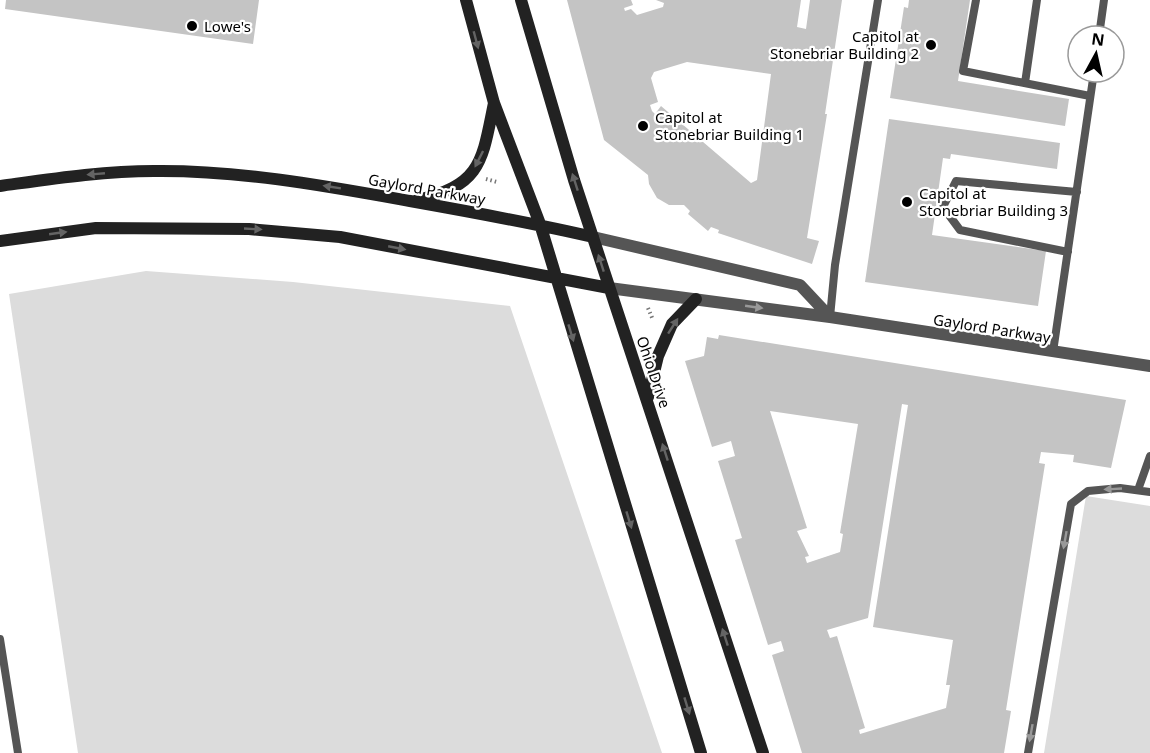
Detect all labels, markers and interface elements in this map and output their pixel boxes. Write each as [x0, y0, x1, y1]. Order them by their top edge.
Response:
place label: Lowe's [204, 16, 251, 36]
marker: Lowe's [185, 19, 199, 33]
north arrow [1066, 24, 1126, 84]
place label: Capitol at Stonebriar Building 2 [770, 26, 920, 63]
text: N [1090, 27, 1106, 51]
one-way arrow [472, 31, 481, 49]
marker: Capitol at Stonebriar Building 2 [924, 38, 938, 52]
place label: Capitol at Stonebriar Building 1 [655, 107, 804, 144]
marker: Capitol at Stonebriar Building 1 [636, 119, 650, 133]
one-way arrow [475, 150, 485, 168]
one-way arrow [86, 169, 105, 178]
street label: Gaylord Parkway [367, 169, 487, 209]
one-way arrow [569, 173, 579, 191]
one-way arrow [322, 182, 341, 191]
place label: Capitol at Stonebriar Building 3 [919, 183, 1068, 220]
marker: Capitol at Stonebriar Building 3 [900, 195, 914, 209]
one-way arrow [243, 225, 262, 234]
one-way arrow [49, 229, 68, 238]
one-way arrow [388, 244, 407, 253]
one-way arrow [596, 254, 606, 272]
one-way arrow [745, 302, 764, 312]
street label: Gaylord Parkway [932, 309, 1052, 347]
one-way arrow [667, 318, 679, 334]
one-way arrow [567, 324, 576, 342]
street label: Ohio Drive [632, 333, 676, 411]
one-way arrow [660, 443, 669, 461]
one-way arrow [1103, 484, 1122, 493]
one-way arrow [625, 511, 634, 529]
one-way arrow [1060, 531, 1069, 550]
one-way arrow [720, 628, 729, 646]
one-way arrow [683, 697, 692, 715]
one-way arrow [1027, 723, 1036, 742]

